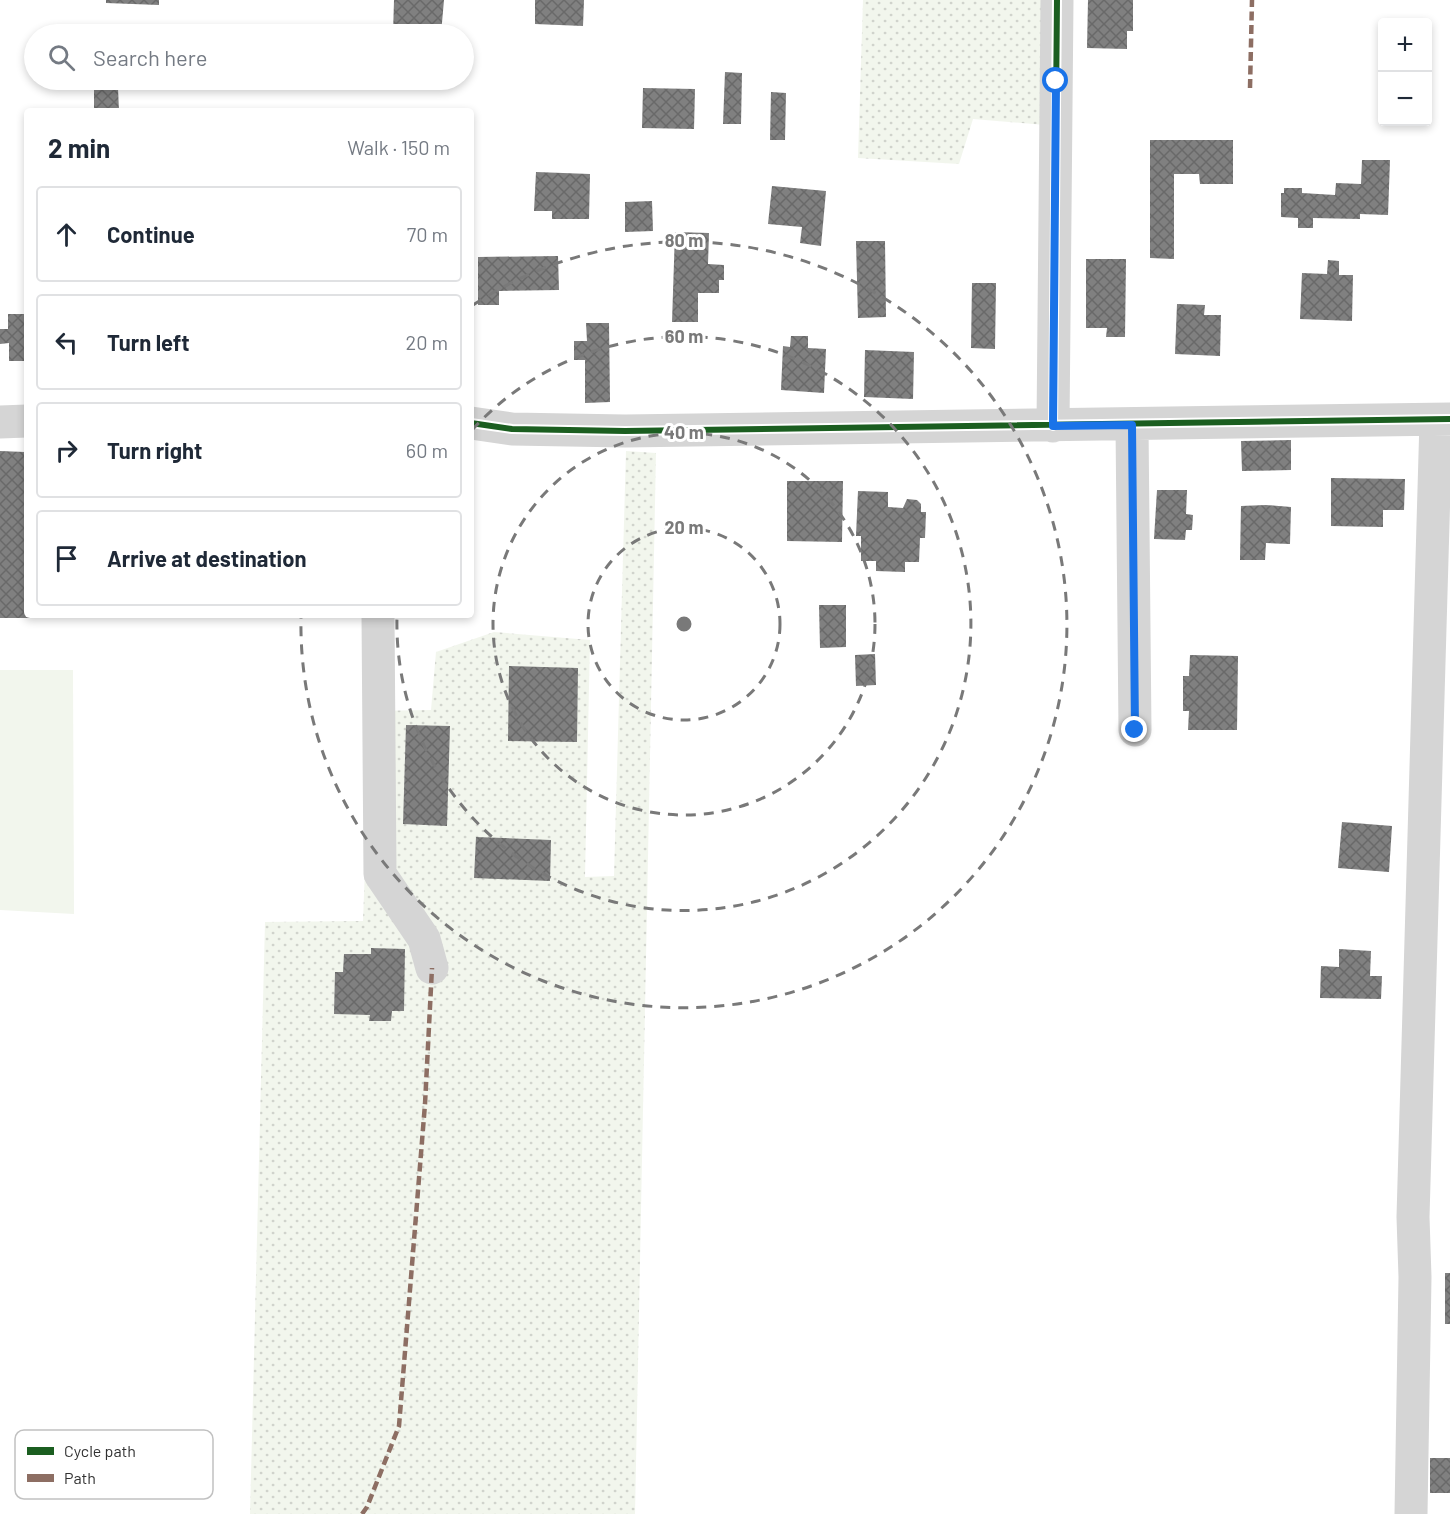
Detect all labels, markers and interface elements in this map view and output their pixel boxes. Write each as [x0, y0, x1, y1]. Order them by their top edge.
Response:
map controls [1378, 18, 1432, 126]
button: + [1378, 18, 1432, 72]
search box [24, 24, 474, 90]
icon: search [45, 41, 78, 74]
text: Search here [93, 44, 207, 70]
route start [1042, 67, 1068, 93]
button: − [1378, 72, 1432, 126]
text: 2 min [48, 132, 110, 163]
text: Walk · 150 m [347, 135, 450, 159]
icon: ahead [50, 218, 83, 251]
text: Continue [107, 221, 195, 247]
text: 70 m [407, 222, 448, 246]
text: 80 m [665, 229, 703, 251]
text: 60 m [665, 325, 703, 347]
icon: left [50, 326, 83, 359]
text: Turn left [107, 329, 190, 355]
text: 20 m [405, 330, 448, 354]
text: 40 m [664, 421, 704, 443]
icon: right [50, 434, 83, 467]
text: Turn right [107, 437, 202, 463]
text: 60 m [406, 438, 448, 462]
text: 20 m [665, 516, 703, 538]
icon: arrive [50, 542, 83, 575]
text: Arrive at destination [107, 545, 306, 571]
centre of rings [674, 614, 694, 634]
route end [1121, 716, 1147, 742]
legend [15, 1430, 213, 1499]
text: Cycle path [64, 1441, 136, 1460]
text: Path [64, 1468, 96, 1487]

